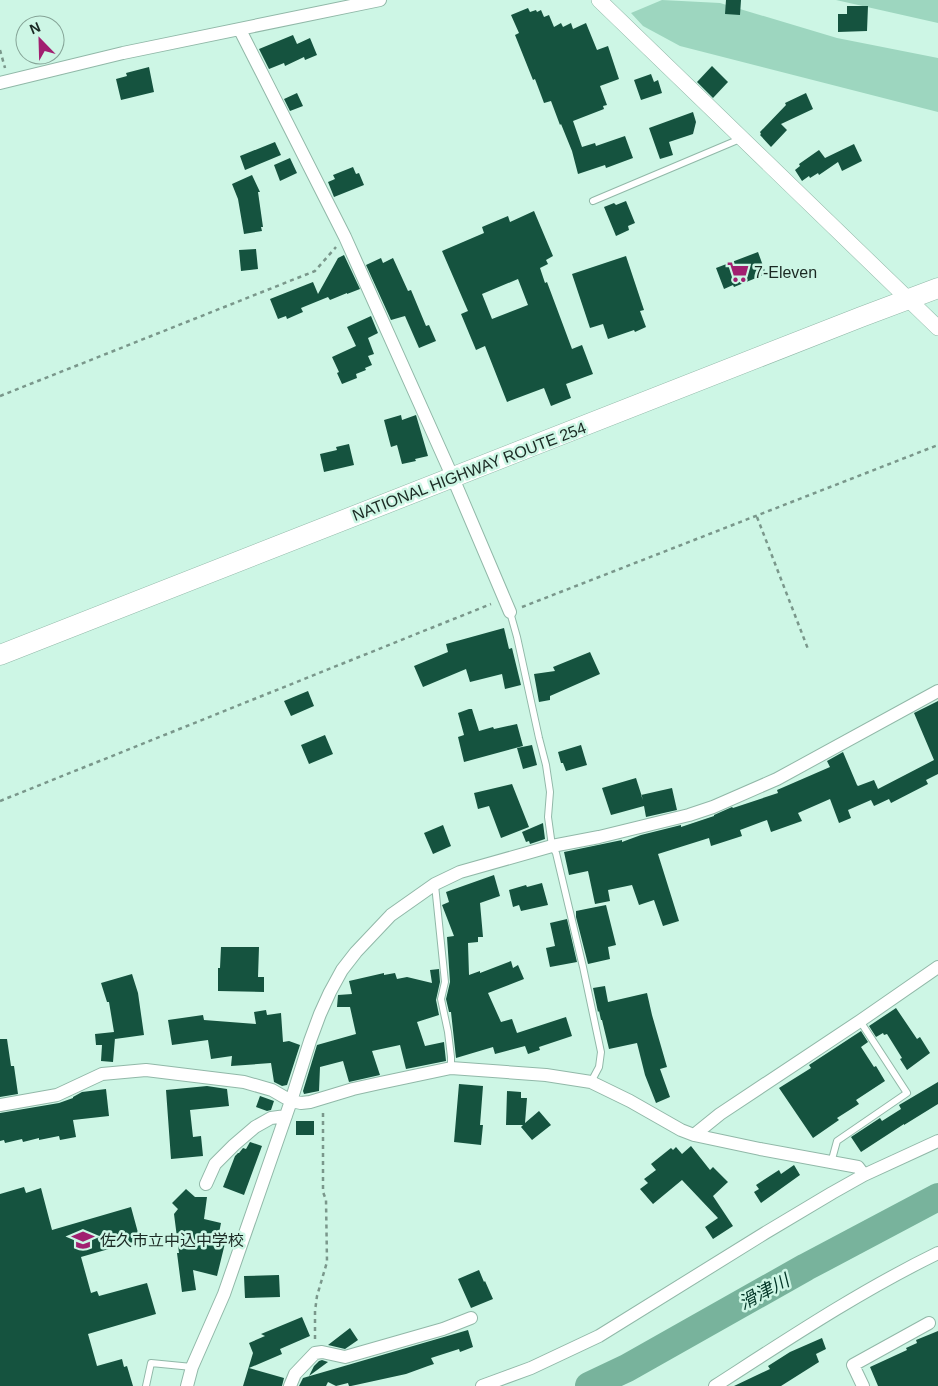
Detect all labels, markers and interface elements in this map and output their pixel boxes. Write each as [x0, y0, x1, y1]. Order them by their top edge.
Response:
north arrow [15, 15, 65, 65]
text: N [27, 19, 43, 37]
supermarket icon: 7-Eleven [725, 259, 751, 285]
place label: 7-Eleven [754, 264, 817, 281]
street label: NATIONAL HIGHWAY ROUTE 254 [350, 419, 588, 524]
school or university icon: 佐久市立中込中学校 [70, 1227, 96, 1253]
place label: 佐久市立中込中学校 [100, 1232, 244, 1249]
water label: 滑津川 [735, 1270, 794, 1314]

